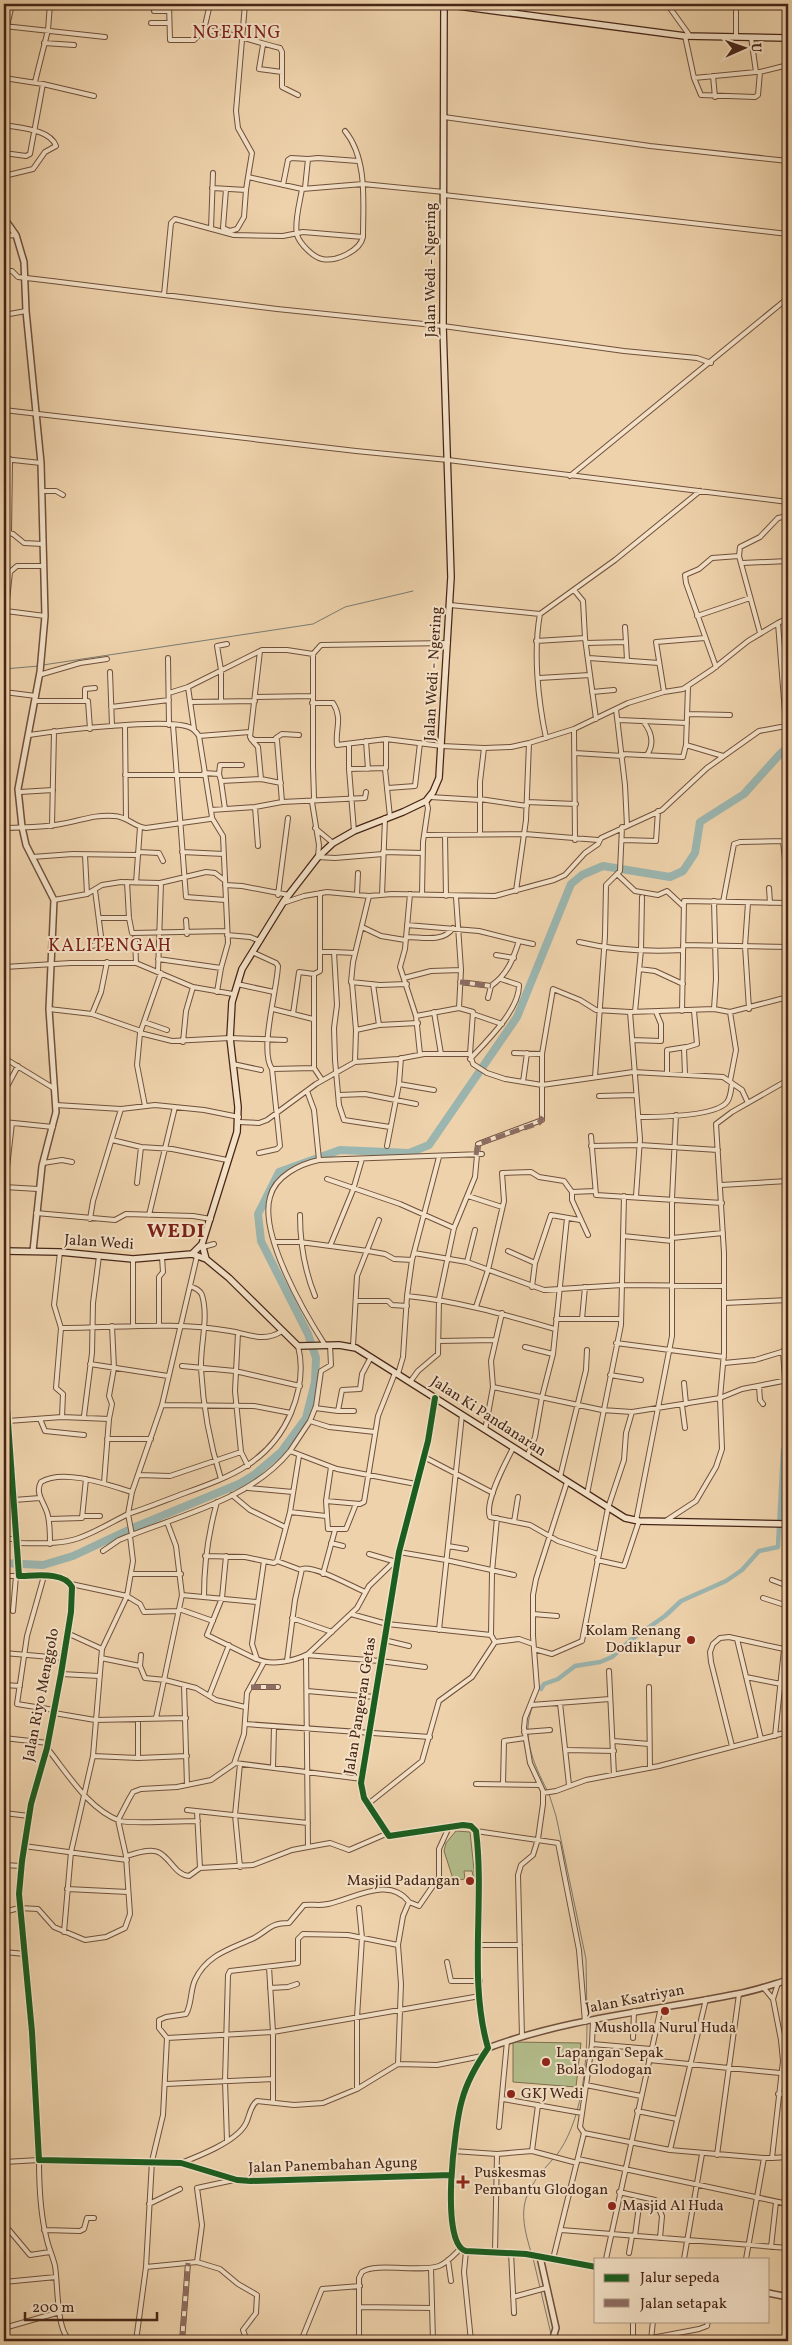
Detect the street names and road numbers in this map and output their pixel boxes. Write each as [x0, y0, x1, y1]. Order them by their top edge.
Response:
street label: Jalan Wedi - Ngering [421, 202, 442, 337]
street label: Jalan Wedi - Ngering [420, 606, 448, 742]
street label: Jalan Wedi [63, 1230, 135, 1256]
street label: Jalan Ki Pandanaran [426, 1372, 550, 1462]
street label: Jalan Riyo Menggolo [19, 1627, 65, 1763]
street label: Jalan Pangeran Getas [340, 1636, 382, 1776]
street label: Jalan Ksatriyan [584, 1980, 686, 2020]
street label: Jalan Panembahan Agung [248, 2153, 418, 2179]

